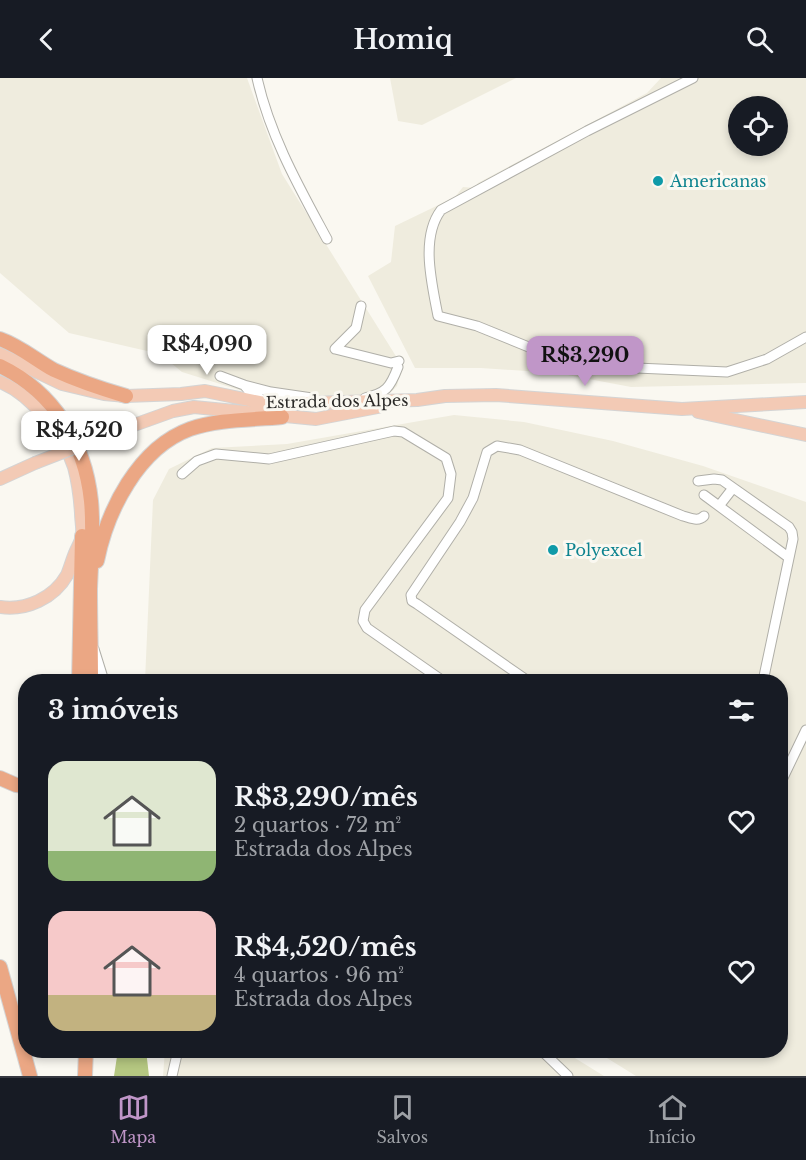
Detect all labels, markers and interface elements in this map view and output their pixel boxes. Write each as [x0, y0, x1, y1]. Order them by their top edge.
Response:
icon: back [30, 23, 63, 56]
text: Homiq [353, 23, 453, 56]
icon: search [743, 23, 776, 56]
map controls [728, 96, 788, 156]
button: locate [728, 96, 788, 156]
place label: Americanas [669, 171, 766, 191]
marker: Americanas [651, 174, 665, 188]
pin: R$4,090 [152, 325, 262, 376]
text: R$4,090 [162, 332, 252, 356]
pin: R$3,290 [530, 336, 640, 387]
text: R$3,290 [541, 343, 629, 367]
street label: Estrada dos Alpes [265, 390, 409, 412]
pin: R$4,520 [24, 411, 134, 462]
text: R$4,520 [35, 418, 123, 442]
place label: Polyexcel [565, 540, 642, 560]
marker: Polyexcel [546, 543, 560, 557]
text: 3 imóveis [48, 694, 179, 726]
icon: filters [725, 694, 758, 727]
text: R$3,290/mês [234, 781, 418, 813]
icon: home [96, 785, 168, 857]
icon: heart [725, 805, 758, 838]
text: 2 quartos · 72 m² [234, 813, 401, 837]
text: Estrada dos Alpes [234, 837, 413, 861]
text: R$4,520/mês [234, 931, 417, 963]
icon: home [96, 935, 168, 1007]
icon: heart [725, 955, 758, 988]
text: 4 quartos · 96 m² [234, 963, 404, 987]
text: Estrada dos Alpes [234, 987, 413, 1011]
tab: Mapa [110, 1091, 156, 1147]
tab: Salvos [376, 1091, 428, 1147]
tab: Início [648, 1091, 696, 1147]

